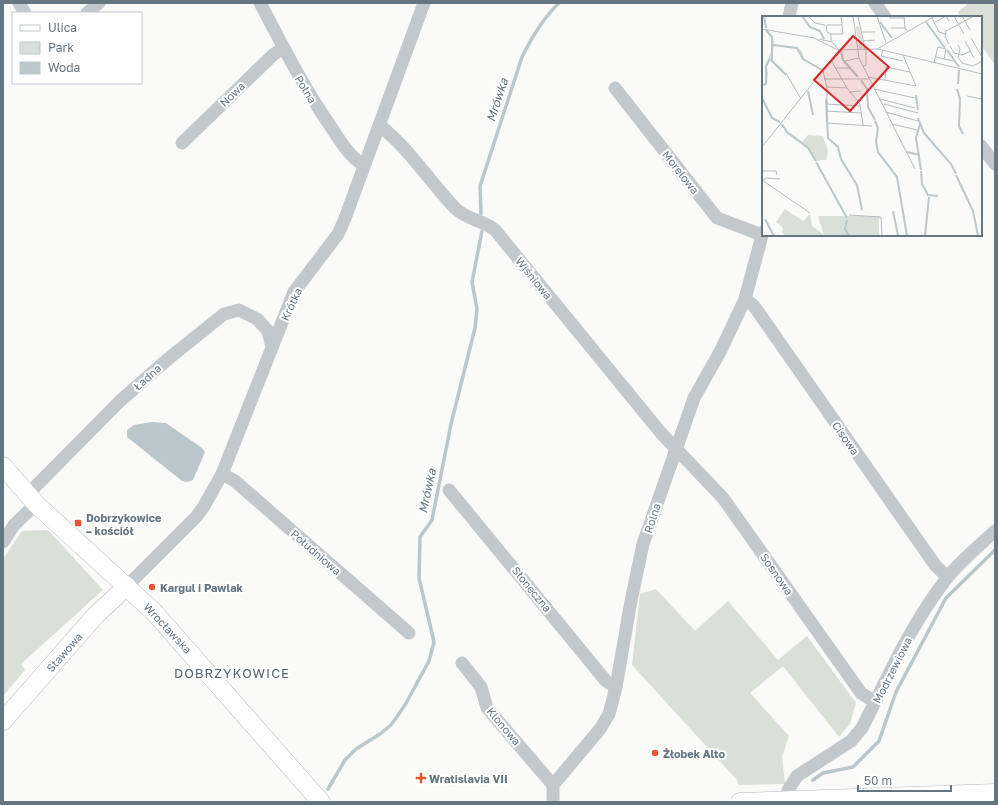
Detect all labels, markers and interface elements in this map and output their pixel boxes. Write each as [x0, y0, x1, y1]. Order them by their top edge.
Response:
legend [12, 12, 142, 84]
inset map [762, 16, 982, 236]
text: Ulica [48, 20, 77, 35]
text: Park [48, 40, 74, 55]
text: Woda [48, 60, 80, 75]
street label: Polna [293, 73, 319, 105]
water label: Mrówka [483, 75, 511, 124]
street label: Nowa [217, 79, 247, 109]
street label: Morelowa [660, 148, 702, 196]
street label: Wiśniowa [513, 254, 555, 302]
street label: Krótka [278, 285, 304, 323]
street label: Ładna [131, 361, 163, 393]
street label: Cisowa [830, 419, 862, 457]
water label: Mrówka [415, 466, 439, 515]
street label: Rolna [641, 501, 663, 535]
place label: Dobrzykowice – kościół [86, 511, 162, 537]
marker: Dobrzykowice – kościół [73, 518, 83, 528]
street label: Południowa [288, 527, 344, 577]
street label: Sosnowa [758, 551, 796, 597]
street label: Słoneczna [510, 564, 554, 614]
place label: Kargul i Pawlak [160, 581, 244, 594]
marker: Kargul i Pawlak [147, 582, 157, 592]
street label: Wrocławska [141, 600, 195, 656]
street label: Stawowa [44, 630, 84, 674]
street label: Modrzewiowa [870, 635, 914, 705]
district label: DOBRZYKOWICE [174, 665, 290, 681]
street label: Klonowa [484, 704, 524, 748]
place label: Żłobek Alto [663, 747, 725, 760]
marker: Żłobek Alto [650, 748, 660, 758]
scale bar [858, 767, 951, 793]
place label: Wratislavia VII [429, 772, 508, 785]
marker: Wratislavia VII [416, 773, 426, 783]
text: 50 m [864, 773, 892, 788]

